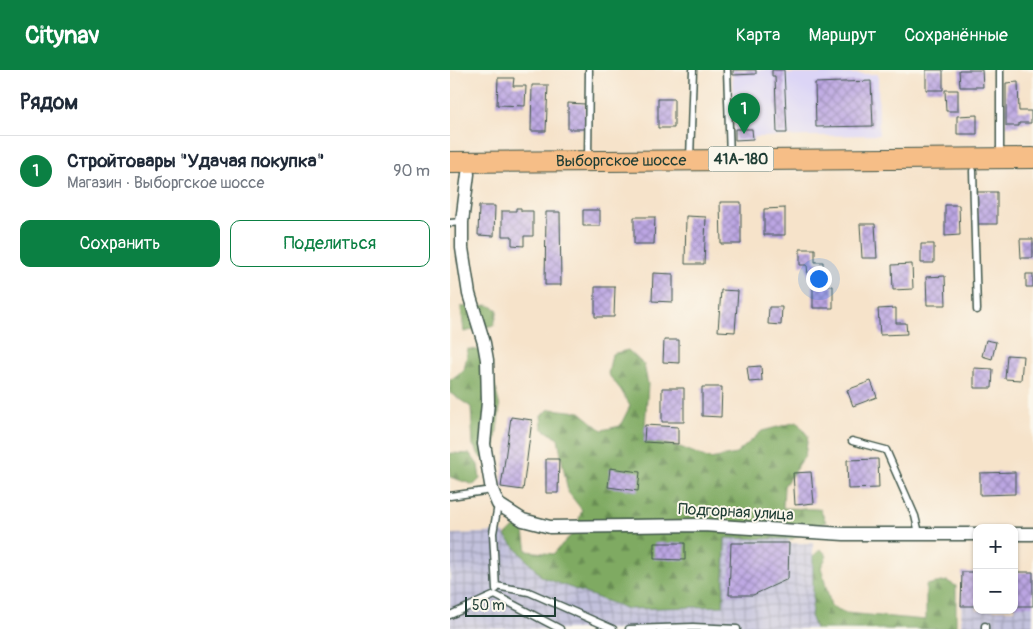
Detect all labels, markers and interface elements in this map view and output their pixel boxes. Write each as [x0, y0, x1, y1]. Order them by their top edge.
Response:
text: Citynav [25, 21, 100, 50]
text: Карта [736, 24, 780, 47]
text: Маршрут [808, 24, 876, 47]
text: Сохранённые [904, 24, 1008, 47]
text: Рядом [20, 89, 78, 116]
pin: 1 [728, 93, 760, 134]
road number: 41А-180 [708, 146, 774, 172]
text: Cтройтовары "Удачая покупка" [67, 149, 324, 173]
street label: Выборгское шоссе [556, 150, 686, 171]
text: 1 [33, 161, 39, 181]
text: 90 m [393, 161, 430, 181]
text: Магазин · Выборгское шоссе [67, 173, 264, 193]
button: Сохранить [20, 220, 220, 267]
button: Поделиться [230, 220, 430, 267]
your location [806, 266, 832, 292]
street label: Подгорная улица [678, 499, 794, 525]
map controls [973, 524, 1018, 614]
button: + [973, 524, 1018, 569]
button: − [973, 569, 1018, 614]
scale bar [465, 594, 556, 617]
text: 50 m [472, 597, 505, 614]

